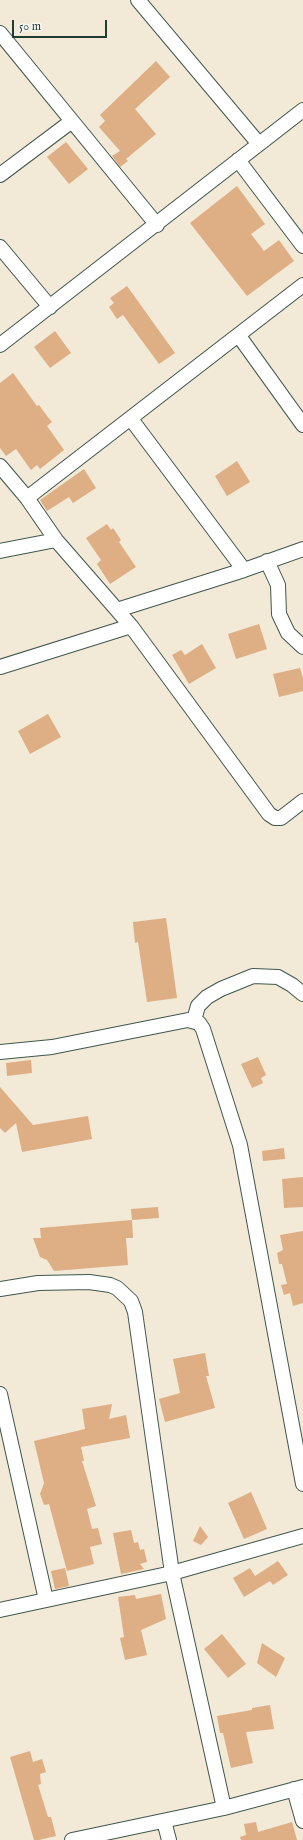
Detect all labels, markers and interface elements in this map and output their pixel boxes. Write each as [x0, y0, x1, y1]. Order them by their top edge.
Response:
scale bar [14, 12, 109, 38]
text: 50 m [19, 19, 41, 34]

